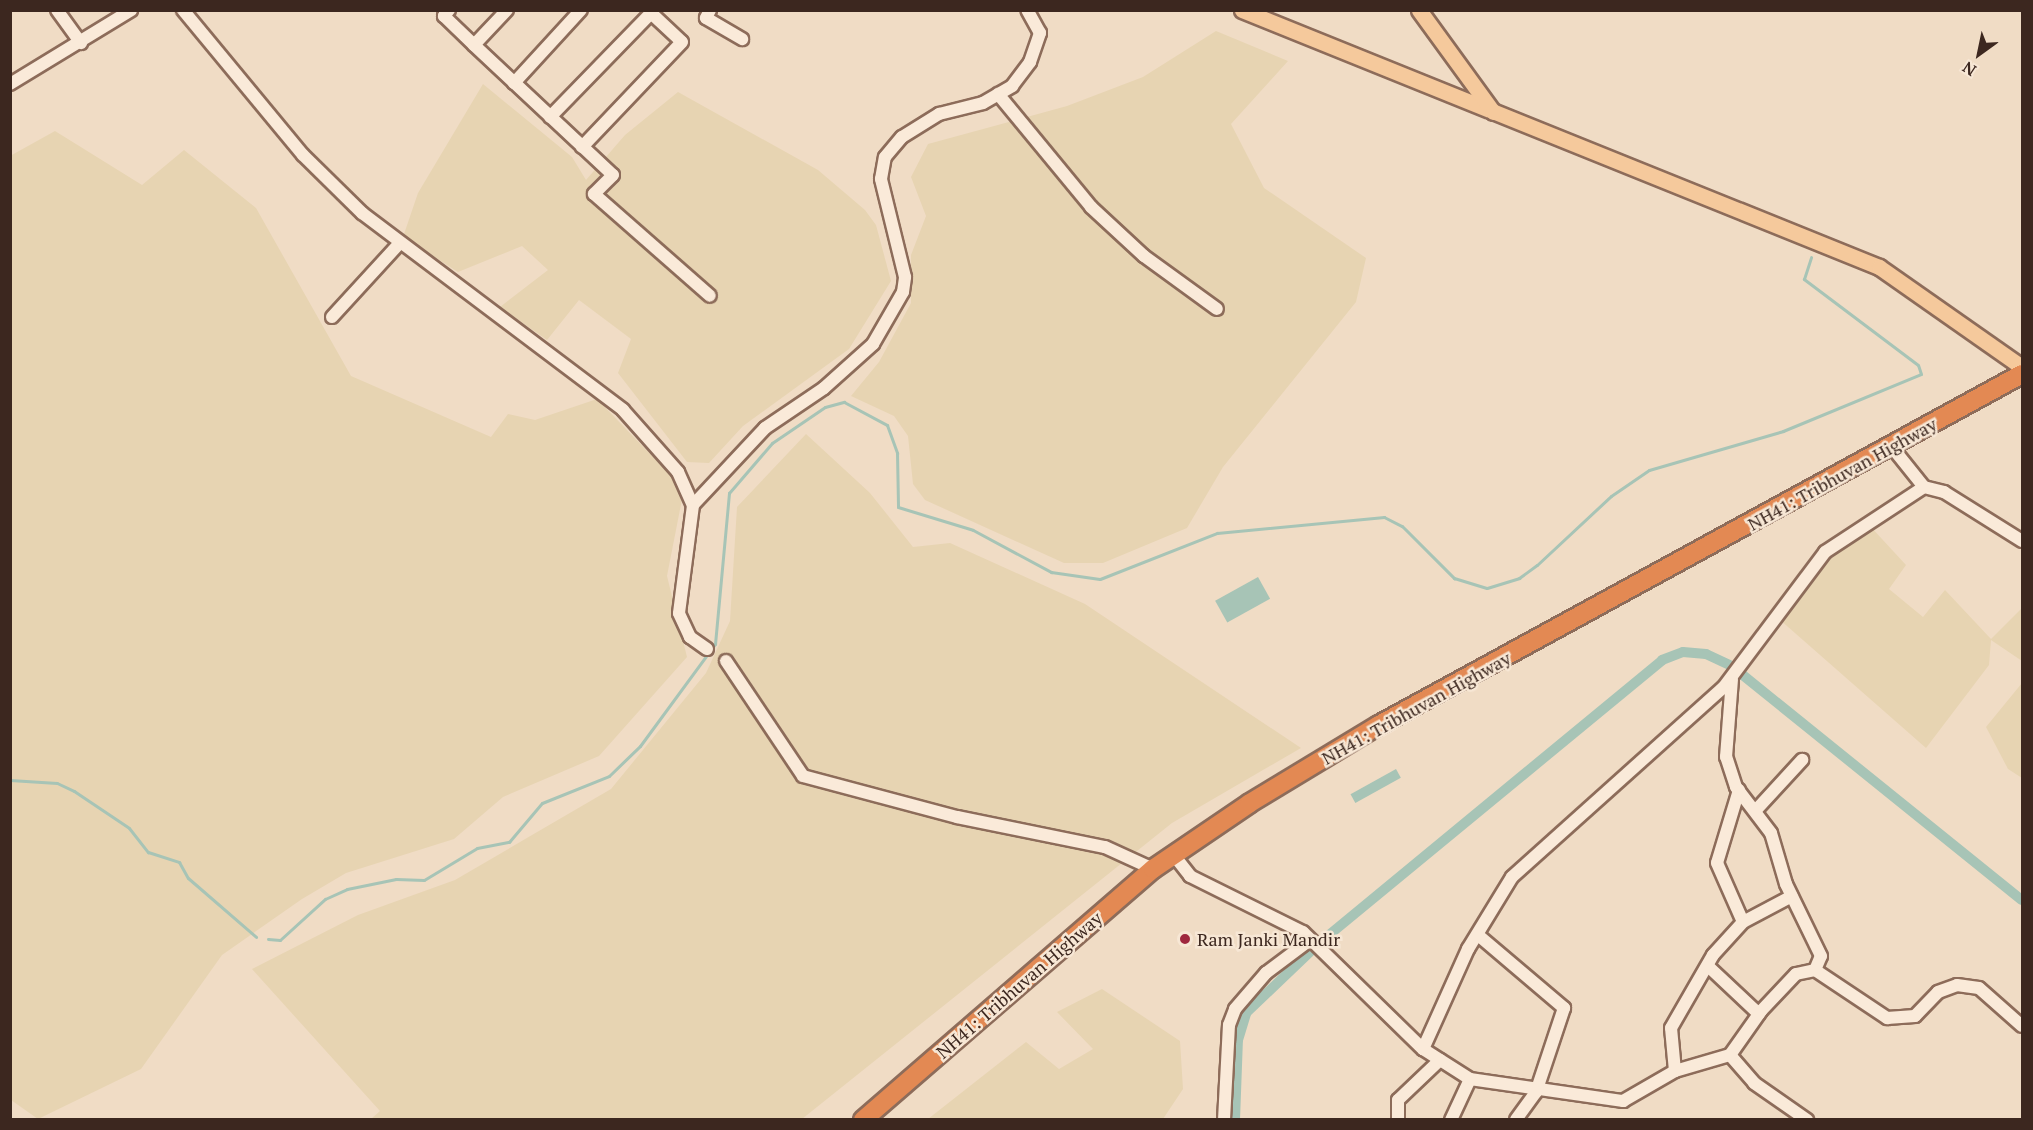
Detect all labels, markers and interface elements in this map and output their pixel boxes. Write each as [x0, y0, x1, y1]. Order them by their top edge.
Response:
north arrow [1949, 24, 2009, 84]
text: N [1958, 57, 1980, 82]
street label: NH41: Tribhuvan Highway [1744, 413, 1940, 535]
street label: NH41: Tribhuvan Highway [1318, 647, 1514, 769]
street label: NH41: Tribhuvan Highway [932, 907, 1106, 1063]
place label: Ram Janki Mandir [1197, 928, 1340, 950]
marker: Ram Janki Mandir [1178, 932, 1192, 946]

